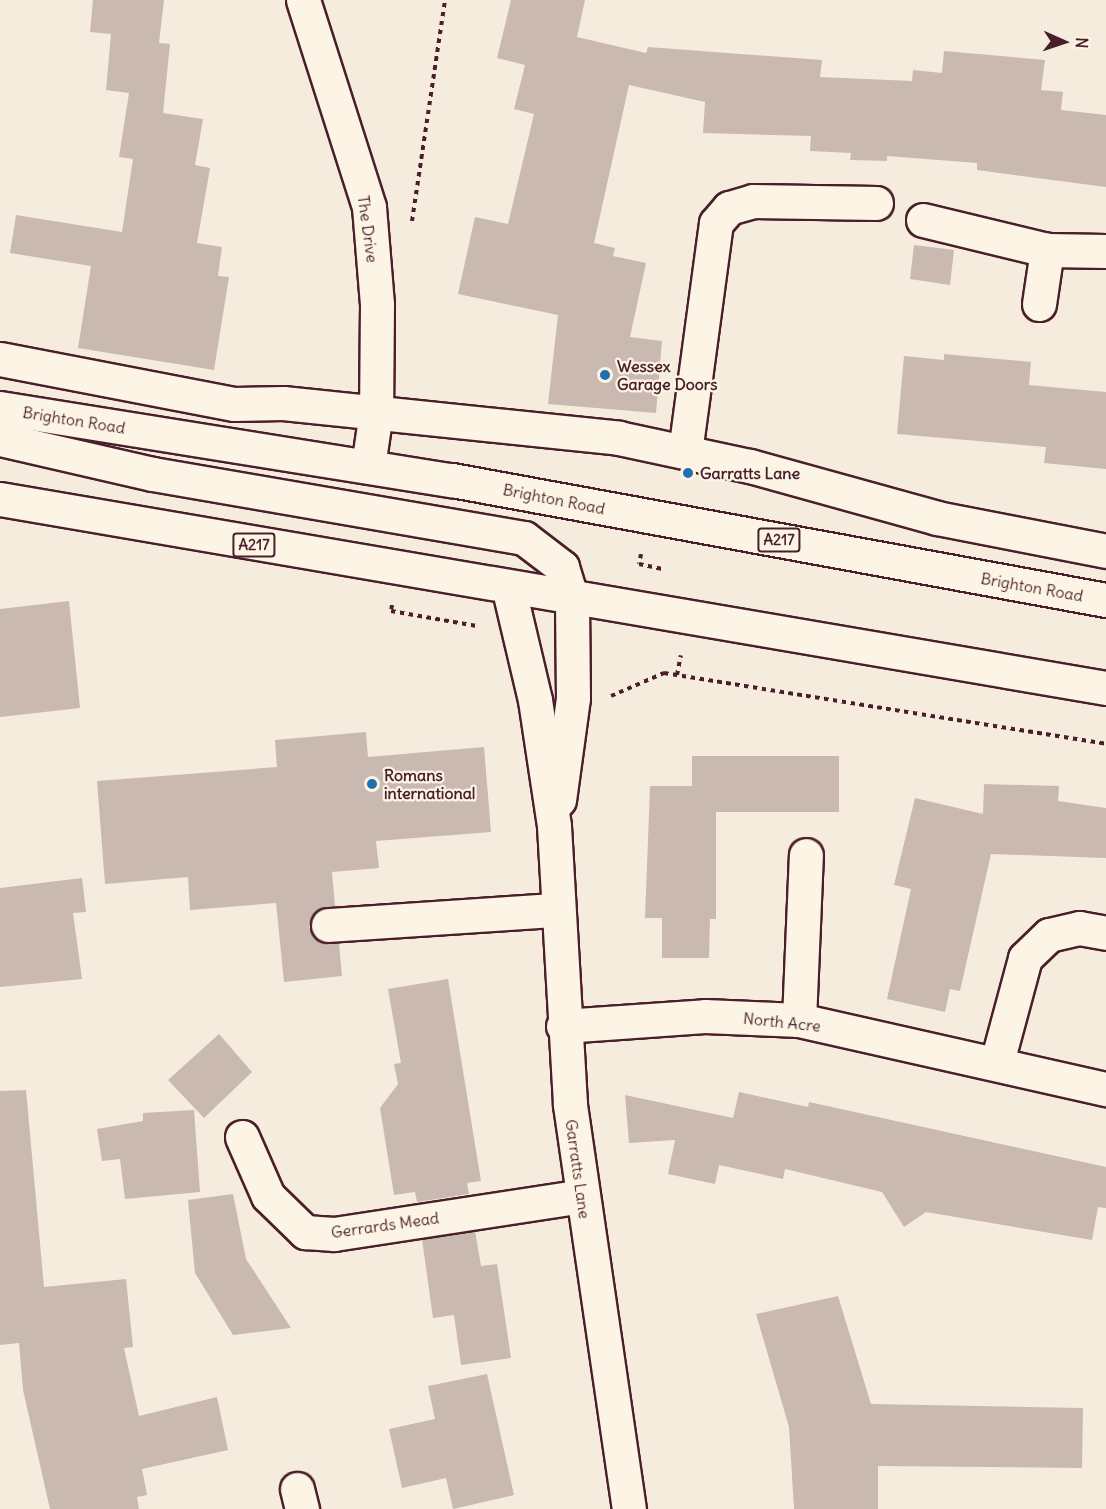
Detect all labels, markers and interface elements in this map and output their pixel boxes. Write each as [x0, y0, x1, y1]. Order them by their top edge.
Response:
north arrow [1034, 12, 1094, 72]
text: N [1072, 37, 1092, 49]
street label: The Drive [354, 194, 382, 264]
place label: Wessex Garage Doors [617, 356, 718, 394]
marker: Wessex Garage Doors [598, 368, 612, 382]
street label: Brighton Road [21, 402, 127, 438]
place label: Garratts Lane [700, 463, 800, 483]
marker: Garratts Lane [681, 466, 695, 480]
street label: Brighton Road [501, 480, 607, 518]
road number: A217 [756, 528, 802, 552]
road number: A217 [232, 533, 276, 557]
street label: Brighton Road [979, 569, 1085, 605]
place label: Romans international [384, 765, 475, 803]
marker: Romans international [365, 777, 379, 791]
street label: North Acre [742, 1008, 822, 1036]
street label: Garratts Lane [562, 1118, 594, 1220]
street label: Gerrards Mead [330, 1208, 440, 1242]

